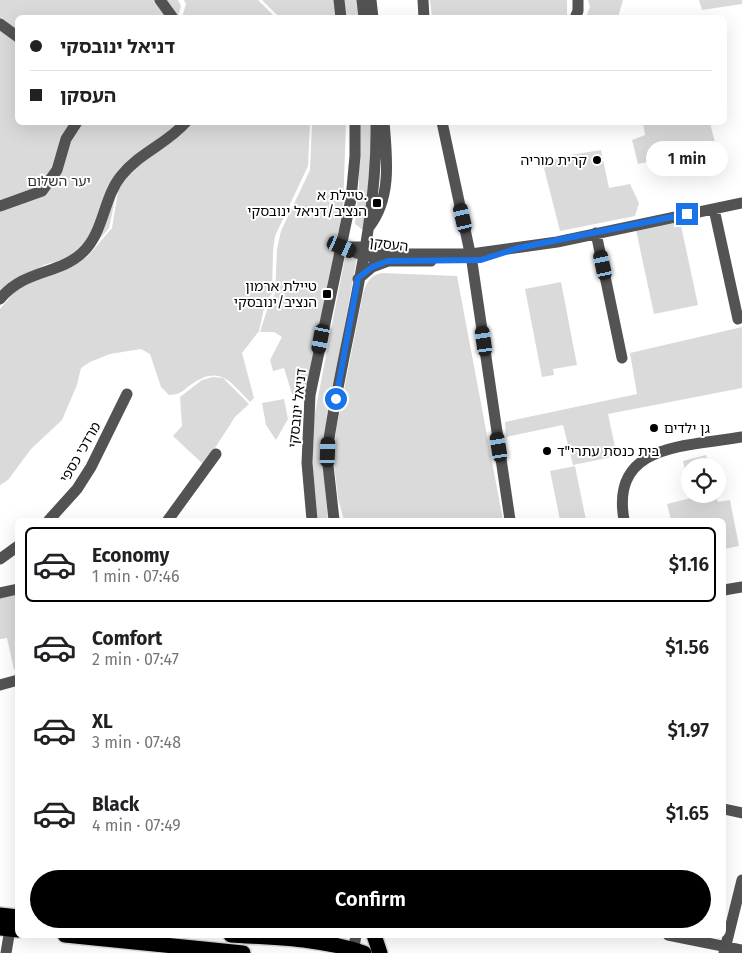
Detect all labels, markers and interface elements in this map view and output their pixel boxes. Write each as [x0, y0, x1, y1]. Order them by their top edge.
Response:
text: דניאל ינובסקי [60, 35, 175, 58]
text: העסקן [60, 84, 116, 107]
callout: 1 min [646, 142, 728, 176]
text: 1 min [668, 149, 706, 168]
place label: קרית מוריה [521, 152, 587, 169]
marker: קרית מוריה [591, 154, 603, 166]
park label: יער השלום [27, 173, 91, 190]
place label: טיילת א. הנציב/דניאל ינובסקי [247, 187, 367, 220]
marker: טיילת א. הנציב/דניאל ינובסקי [371, 197, 383, 209]
car [452, 202, 473, 234]
route end [676, 203, 698, 225]
car [325, 234, 358, 260]
street label: העסקן [368, 234, 409, 255]
car [592, 249, 613, 281]
place label: טיילת ארמון הנציב/ינובסקי [234, 278, 317, 311]
marker: טיילת ארמון הנציב/ינובסקי [321, 288, 333, 300]
car [310, 323, 331, 355]
car [474, 325, 493, 357]
street label: דניאל ינובסקי [285, 367, 310, 449]
route start [325, 388, 347, 410]
street label: מרדכי כספי [56, 419, 105, 486]
place label: גן ילדים [664, 420, 710, 437]
marker: גן ילדים [648, 422, 660, 434]
car [489, 431, 508, 463]
car [319, 437, 336, 467]
place label: בית כנסת עתרי"ד [557, 443, 660, 460]
marker: בית כנסת עתרי"ד [541, 445, 553, 457]
map controls [681, 458, 726, 503]
button: locate [681, 458, 726, 503]
icon: car [32, 542, 77, 587]
text: Economy [92, 544, 169, 567]
text: $1.16 [669, 553, 709, 576]
text: 1 min · 07:46 [92, 567, 180, 586]
icon: car [32, 625, 77, 670]
text: Comfort [92, 627, 162, 650]
text: $1.56 [665, 636, 709, 659]
text: 2 min · 07:47 [92, 650, 179, 669]
icon: car [32, 708, 77, 753]
text: XL [92, 710, 113, 733]
text: $1.97 [667, 719, 709, 742]
text: 3 min · 07:48 [92, 733, 181, 752]
icon: car [32, 791, 77, 836]
text: Black [92, 793, 139, 816]
text: $1.65 [666, 802, 709, 825]
text: 4 min · 07:49 [92, 816, 181, 835]
button: Confirm [30, 870, 711, 928]

